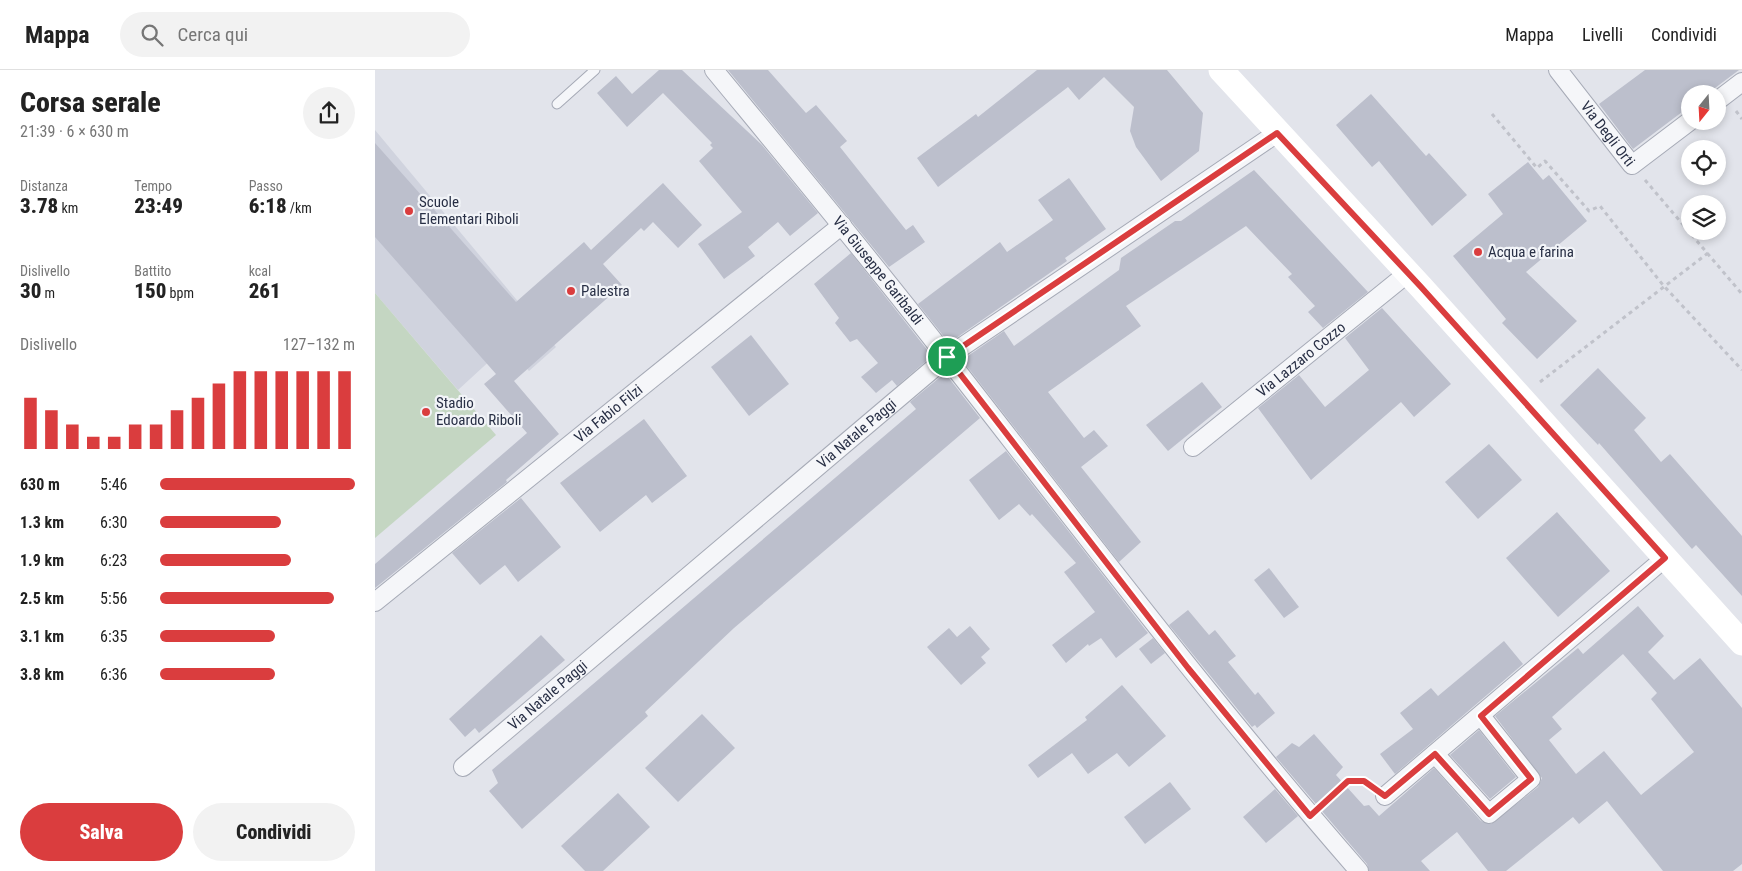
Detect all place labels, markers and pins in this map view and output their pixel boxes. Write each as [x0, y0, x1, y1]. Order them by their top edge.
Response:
place label: Scuole Elementari Riboli [419, 193, 519, 228]
marker: Scuole Elementari Riboli [403, 205, 415, 217]
place label: Acqua e farina [1488, 243, 1574, 261]
marker: Acqua e farina [1472, 246, 1484, 258]
place label: Palestra [581, 282, 630, 300]
marker: Palestra [565, 285, 577, 297]
pin [926, 336, 968, 378]
place label: Stadio Edoardo Riboli [436, 394, 522, 429]
marker: Stadio Edoardo Riboli [420, 406, 432, 418]

